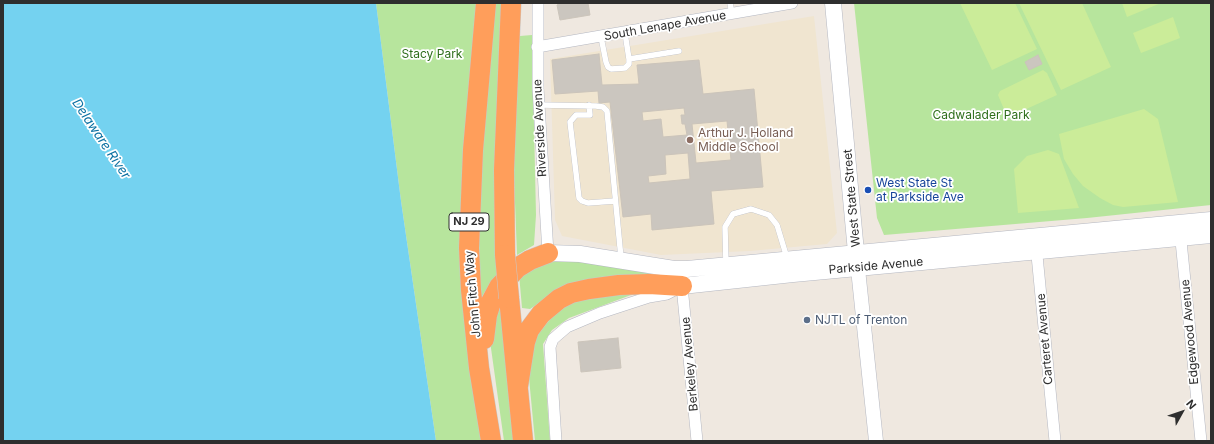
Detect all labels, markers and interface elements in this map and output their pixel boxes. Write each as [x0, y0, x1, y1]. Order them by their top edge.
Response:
street label: South Lenape Avenue [603, 8, 727, 44]
park label: Stacy Park [402, 47, 462, 61]
street label: Riverside Avenue [530, 79, 550, 177]
water label: Delaware River [68, 96, 134, 182]
park label: Cadwalader Park [933, 108, 1029, 122]
place label: Arthur J. Holland Middle School [698, 126, 793, 154]
marker: Arthur J. Holland Middle School [685, 135, 695, 145]
street label: West State Street [841, 148, 863, 248]
place label: West State St at Parkside Ave [876, 176, 964, 204]
marker: West State St at Parkside Ave [863, 185, 873, 195]
road number: NJ 29 [449, 213, 489, 231]
street label: John Fitch Way [462, 250, 484, 338]
street label: Parkside Avenue [828, 255, 924, 277]
street label: Edgewood Avenue [1178, 279, 1202, 385]
street label: Carteret Avenue [1034, 293, 1056, 385]
place label: NJTL of Trenton [815, 313, 907, 327]
marker: NJTL of Trenton [802, 315, 812, 325]
street label: Berkeley Avenue [679, 316, 701, 412]
north arrow [1162, 392, 1202, 432]
text: N [1183, 397, 1199, 412]

